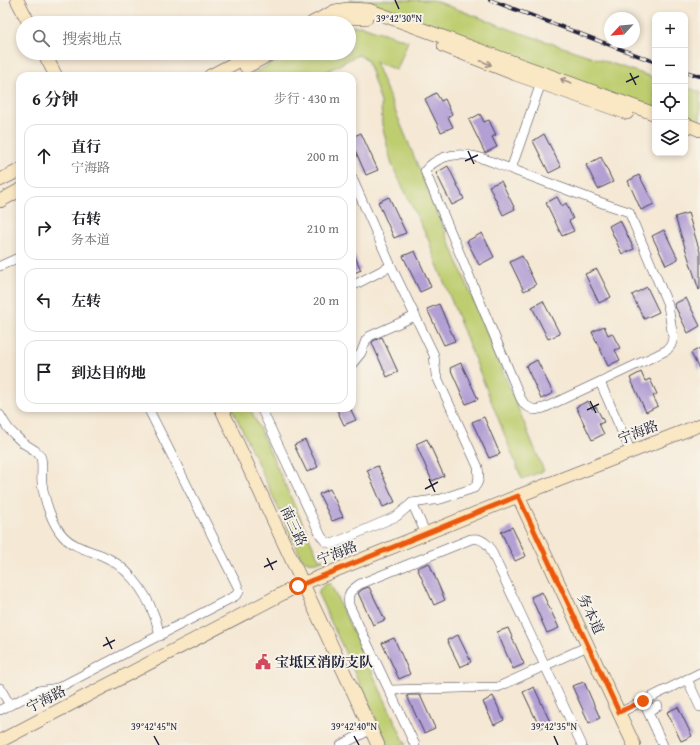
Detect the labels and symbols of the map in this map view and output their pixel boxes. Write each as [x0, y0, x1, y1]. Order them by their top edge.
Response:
text: 39°42'30"N [376, 11, 422, 26]
north arrow [604, 12, 640, 48]
one-way arrow [480, 59, 492, 67]
one-way arrow [560, 77, 572, 85]
street label: 宁海路 [615, 415, 661, 449]
street label: 南三路 [276, 503, 312, 549]
street label: 宁海路 [314, 536, 360, 570]
route start [289, 577, 307, 595]
street label: 务本道 [573, 591, 609, 637]
place label: 宝坻区消防支队 [275, 652, 373, 672]
public building icon: 宝坻区消防支队 [254, 653, 272, 671]
street label: 宁海路 [23, 681, 69, 717]
route end [634, 692, 652, 710]
text: 39°42'45"N [131, 719, 177, 734]
text: 39°42'40"N [331, 719, 377, 734]
text: 39°42'35"N [531, 719, 577, 734]

